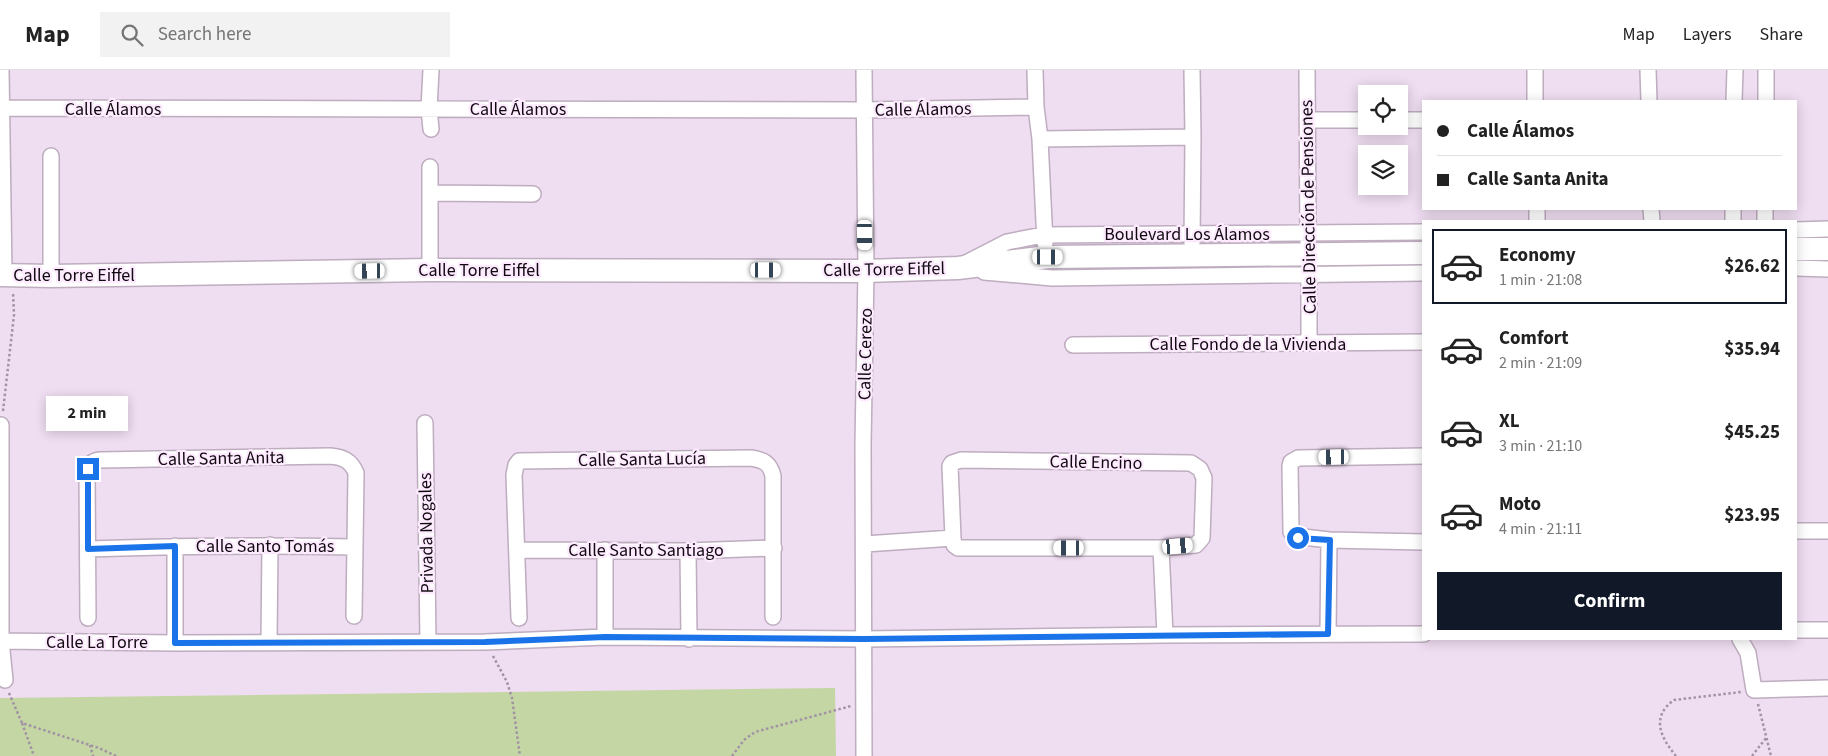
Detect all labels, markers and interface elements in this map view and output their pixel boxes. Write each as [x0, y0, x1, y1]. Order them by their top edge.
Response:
search box [100, 12, 450, 57]
text: Map [25, 17, 70, 52]
icon: search [118, 21, 146, 49]
text: Search here [158, 21, 251, 48]
text: Map [1623, 22, 1655, 47]
text: Layers [1683, 22, 1732, 47]
text: Share [1760, 22, 1803, 47]
map controls [1358, 85, 1408, 195]
button: locate [1358, 85, 1408, 135]
street label: Calle Álamos [874, 96, 972, 123]
street label: Calle Álamos [65, 97, 161, 122]
street label: Calle Álamos [470, 97, 566, 122]
street label: Calle Dirección de Pensiones [1294, 100, 1323, 314]
text: Calle Álamos [1467, 118, 1574, 145]
button: layers [1358, 145, 1408, 195]
text: Calle Santa Anita [1467, 166, 1609, 193]
car [857, 220, 872, 250]
street label: Boulevard Los Álamos [1104, 222, 1270, 247]
text: Economy [1499, 242, 1576, 269]
icon: car [1439, 244, 1484, 289]
car [1033, 250, 1063, 265]
text: $26.62 [1724, 253, 1780, 280]
street label: Calle Torre Eiffel [823, 256, 945, 283]
street label: Calle Torre Eiffel [418, 258, 540, 283]
street label: Calle Torre Eiffel [13, 263, 135, 288]
car [354, 263, 385, 279]
car [751, 263, 781, 278]
text: 1 min · 21:08 [1499, 269, 1582, 291]
street label: Calle Cerezo [852, 308, 879, 400]
text: Comfort [1499, 325, 1569, 352]
icon: car [1439, 327, 1484, 372]
street label: Calle Fondo de la Vivienda [1150, 332, 1346, 357]
text: $35.94 [1724, 336, 1780, 363]
text: 2 min · 21:09 [1499, 352, 1582, 374]
callout: 2 min [47, 396, 129, 432]
text: 2 min [68, 402, 106, 424]
text: XL [1499, 408, 1520, 435]
icon: car [1439, 410, 1484, 455]
text: $45.25 [1724, 419, 1780, 446]
text: 3 min · 21:10 [1499, 435, 1582, 457]
street label: Calle Santa Anita [157, 445, 285, 472]
street label: Calle Santa Lucía [578, 446, 706, 473]
street label: Calle Encino [1049, 449, 1143, 476]
car [1318, 449, 1349, 465]
route end [77, 458, 99, 480]
street label: Privada Nogales [413, 472, 440, 594]
text: Moto [1499, 491, 1541, 518]
icon: car [1439, 493, 1484, 538]
text: $23.95 [1724, 502, 1780, 529]
text: 4 min · 21:11 [1499, 518, 1582, 540]
route start [1287, 527, 1309, 549]
street label: Calle Santo Tomás [196, 534, 334, 559]
car [1162, 537, 1193, 555]
street label: Calle Santo Santiago [568, 538, 724, 563]
car [1054, 541, 1084, 556]
button: Confirm [1437, 572, 1782, 630]
street label: Calle La Torre [46, 630, 148, 655]

